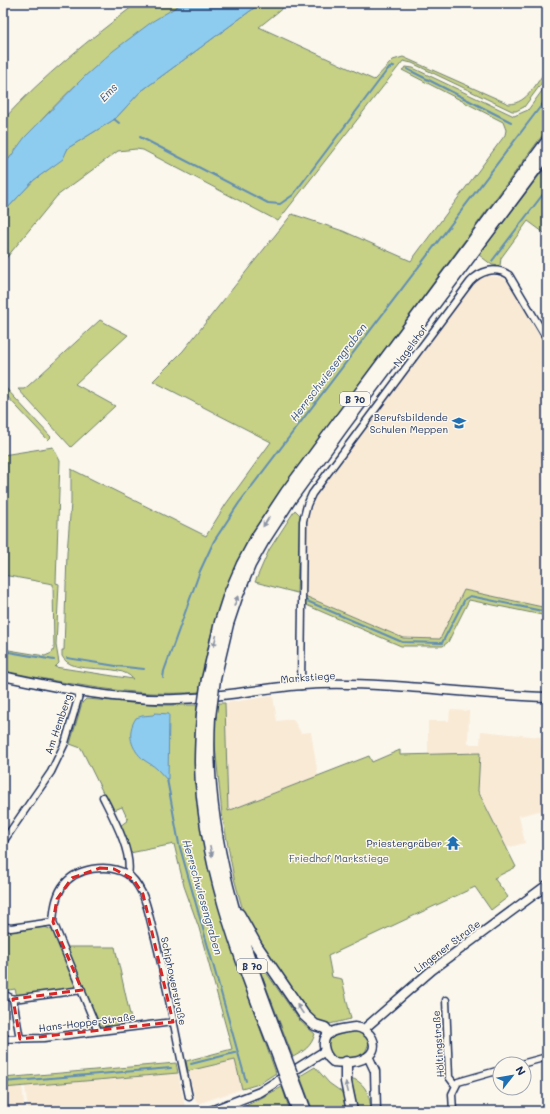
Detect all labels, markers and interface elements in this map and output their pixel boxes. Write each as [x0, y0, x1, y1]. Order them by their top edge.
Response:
water label: Ems [96, 79, 120, 105]
water label: Herrschwiesengraben [286, 320, 370, 424]
street label: Nagelshof [390, 322, 431, 370]
road number: B 70 [340, 392, 370, 406]
place label: Berufsbildende Schulen Meppen [370, 410, 448, 436]
school or university icon: Berufsbildende Schulen Meppen [451, 415, 467, 431]
one-way arrow [263, 516, 270, 528]
one-way arrow [234, 594, 240, 606]
one-way arrow [212, 635, 218, 647]
street label: Markstiege [280, 668, 336, 686]
street label: Am Hemberg [41, 692, 75, 756]
temple icon: Priestergräber [445, 835, 461, 851]
place label: Priestergräber [367, 836, 442, 850]
water label: Herrschwiesengraben [179, 838, 227, 956]
one-way arrow [208, 845, 214, 857]
park label: Friedhof Markstiege [289, 851, 389, 865]
street label: Lingener Straße [411, 916, 483, 976]
street label: Schiphowerstraße [158, 936, 190, 1026]
road number: B 70 [237, 959, 267, 973]
one-way arrow [296, 1003, 304, 1014]
street label: Hans-Hoppe-Straße [38, 1009, 136, 1035]
street label: Höltingstraße [429, 1010, 447, 1078]
north arrow [492, 1056, 532, 1096]
text: N [512, 1063, 530, 1078]
one-way arrow [344, 1081, 350, 1093]

